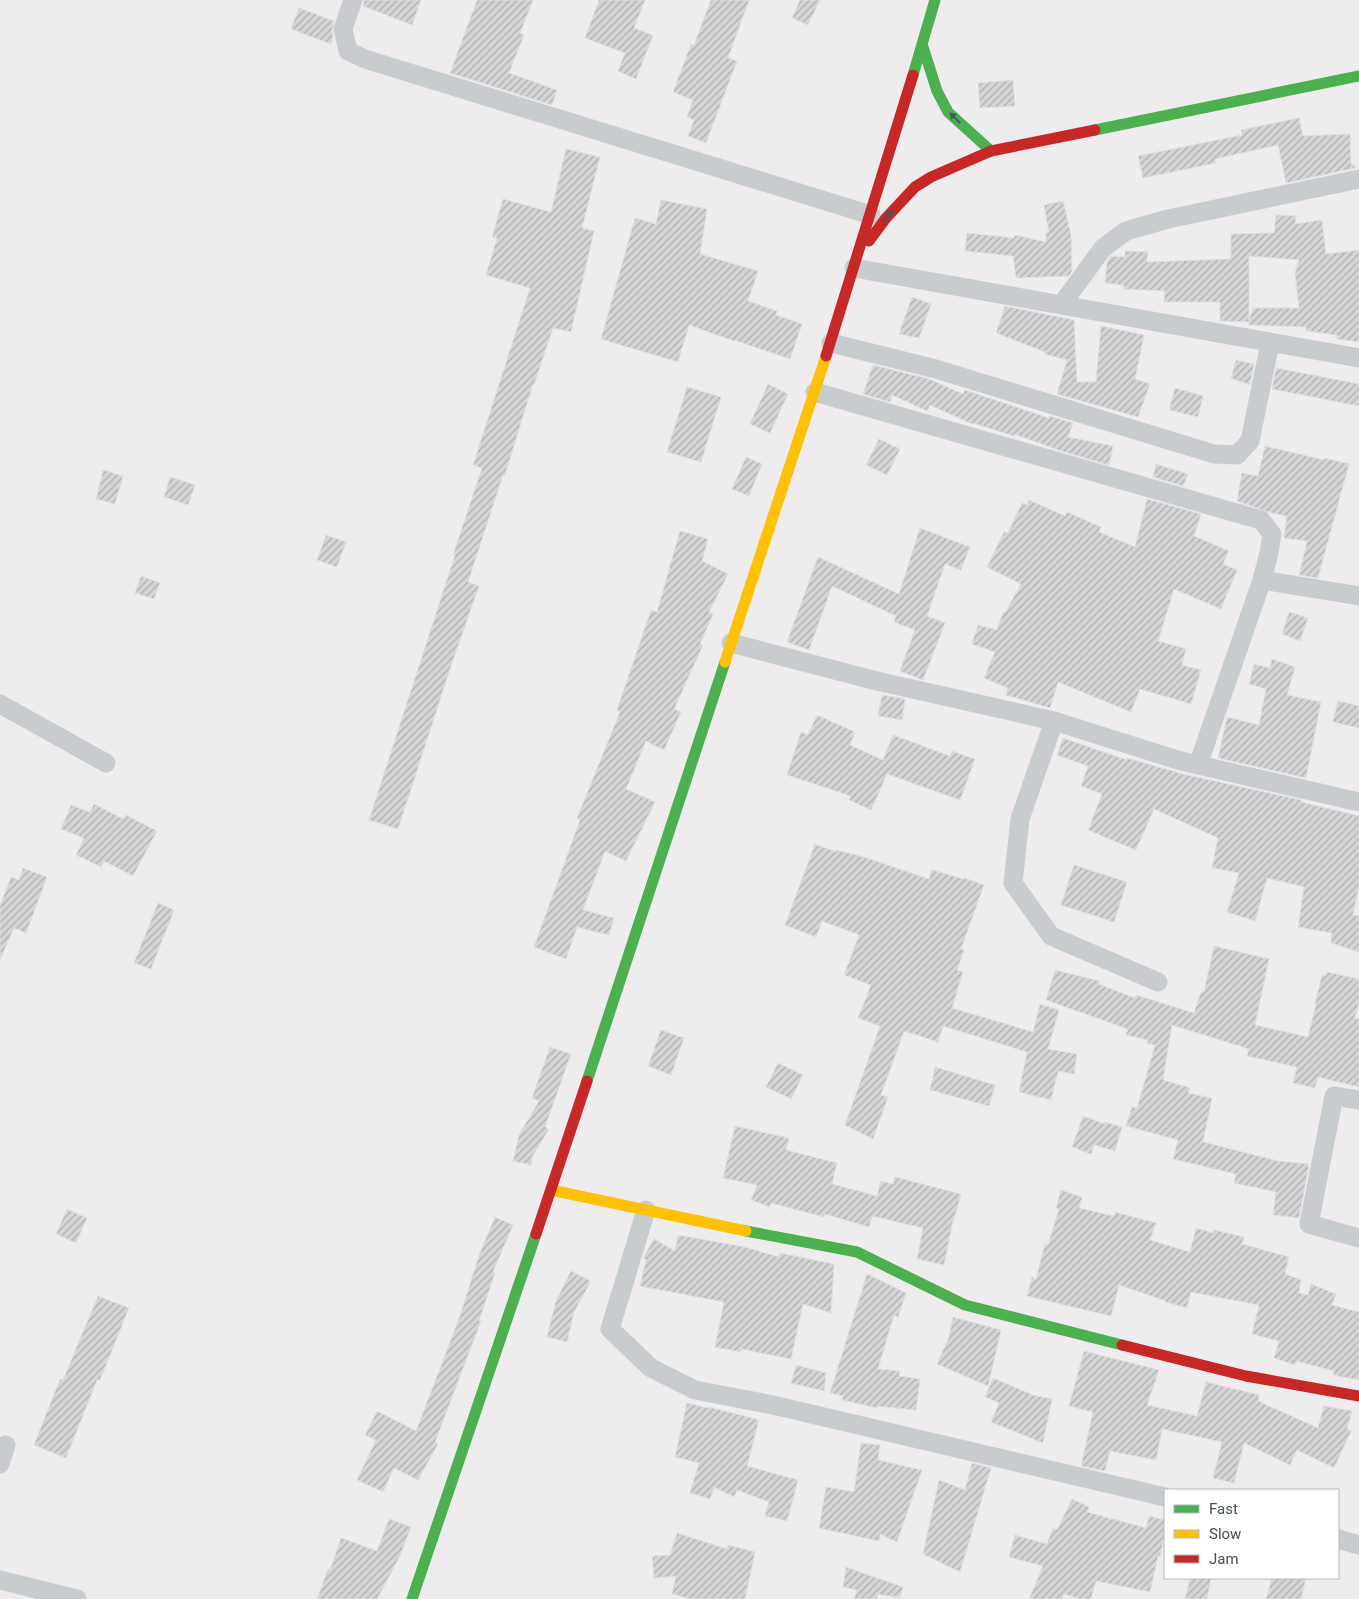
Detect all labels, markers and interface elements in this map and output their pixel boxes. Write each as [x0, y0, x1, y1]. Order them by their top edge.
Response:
one-way arrow [949, 113, 961, 125]
one-way arrow [883, 210, 894, 223]
legend [1164, 1489, 1339, 1579]
text: Fast [1209, 1500, 1238, 1518]
text: Slow [1209, 1525, 1241, 1543]
text: Jam [1209, 1550, 1239, 1568]

